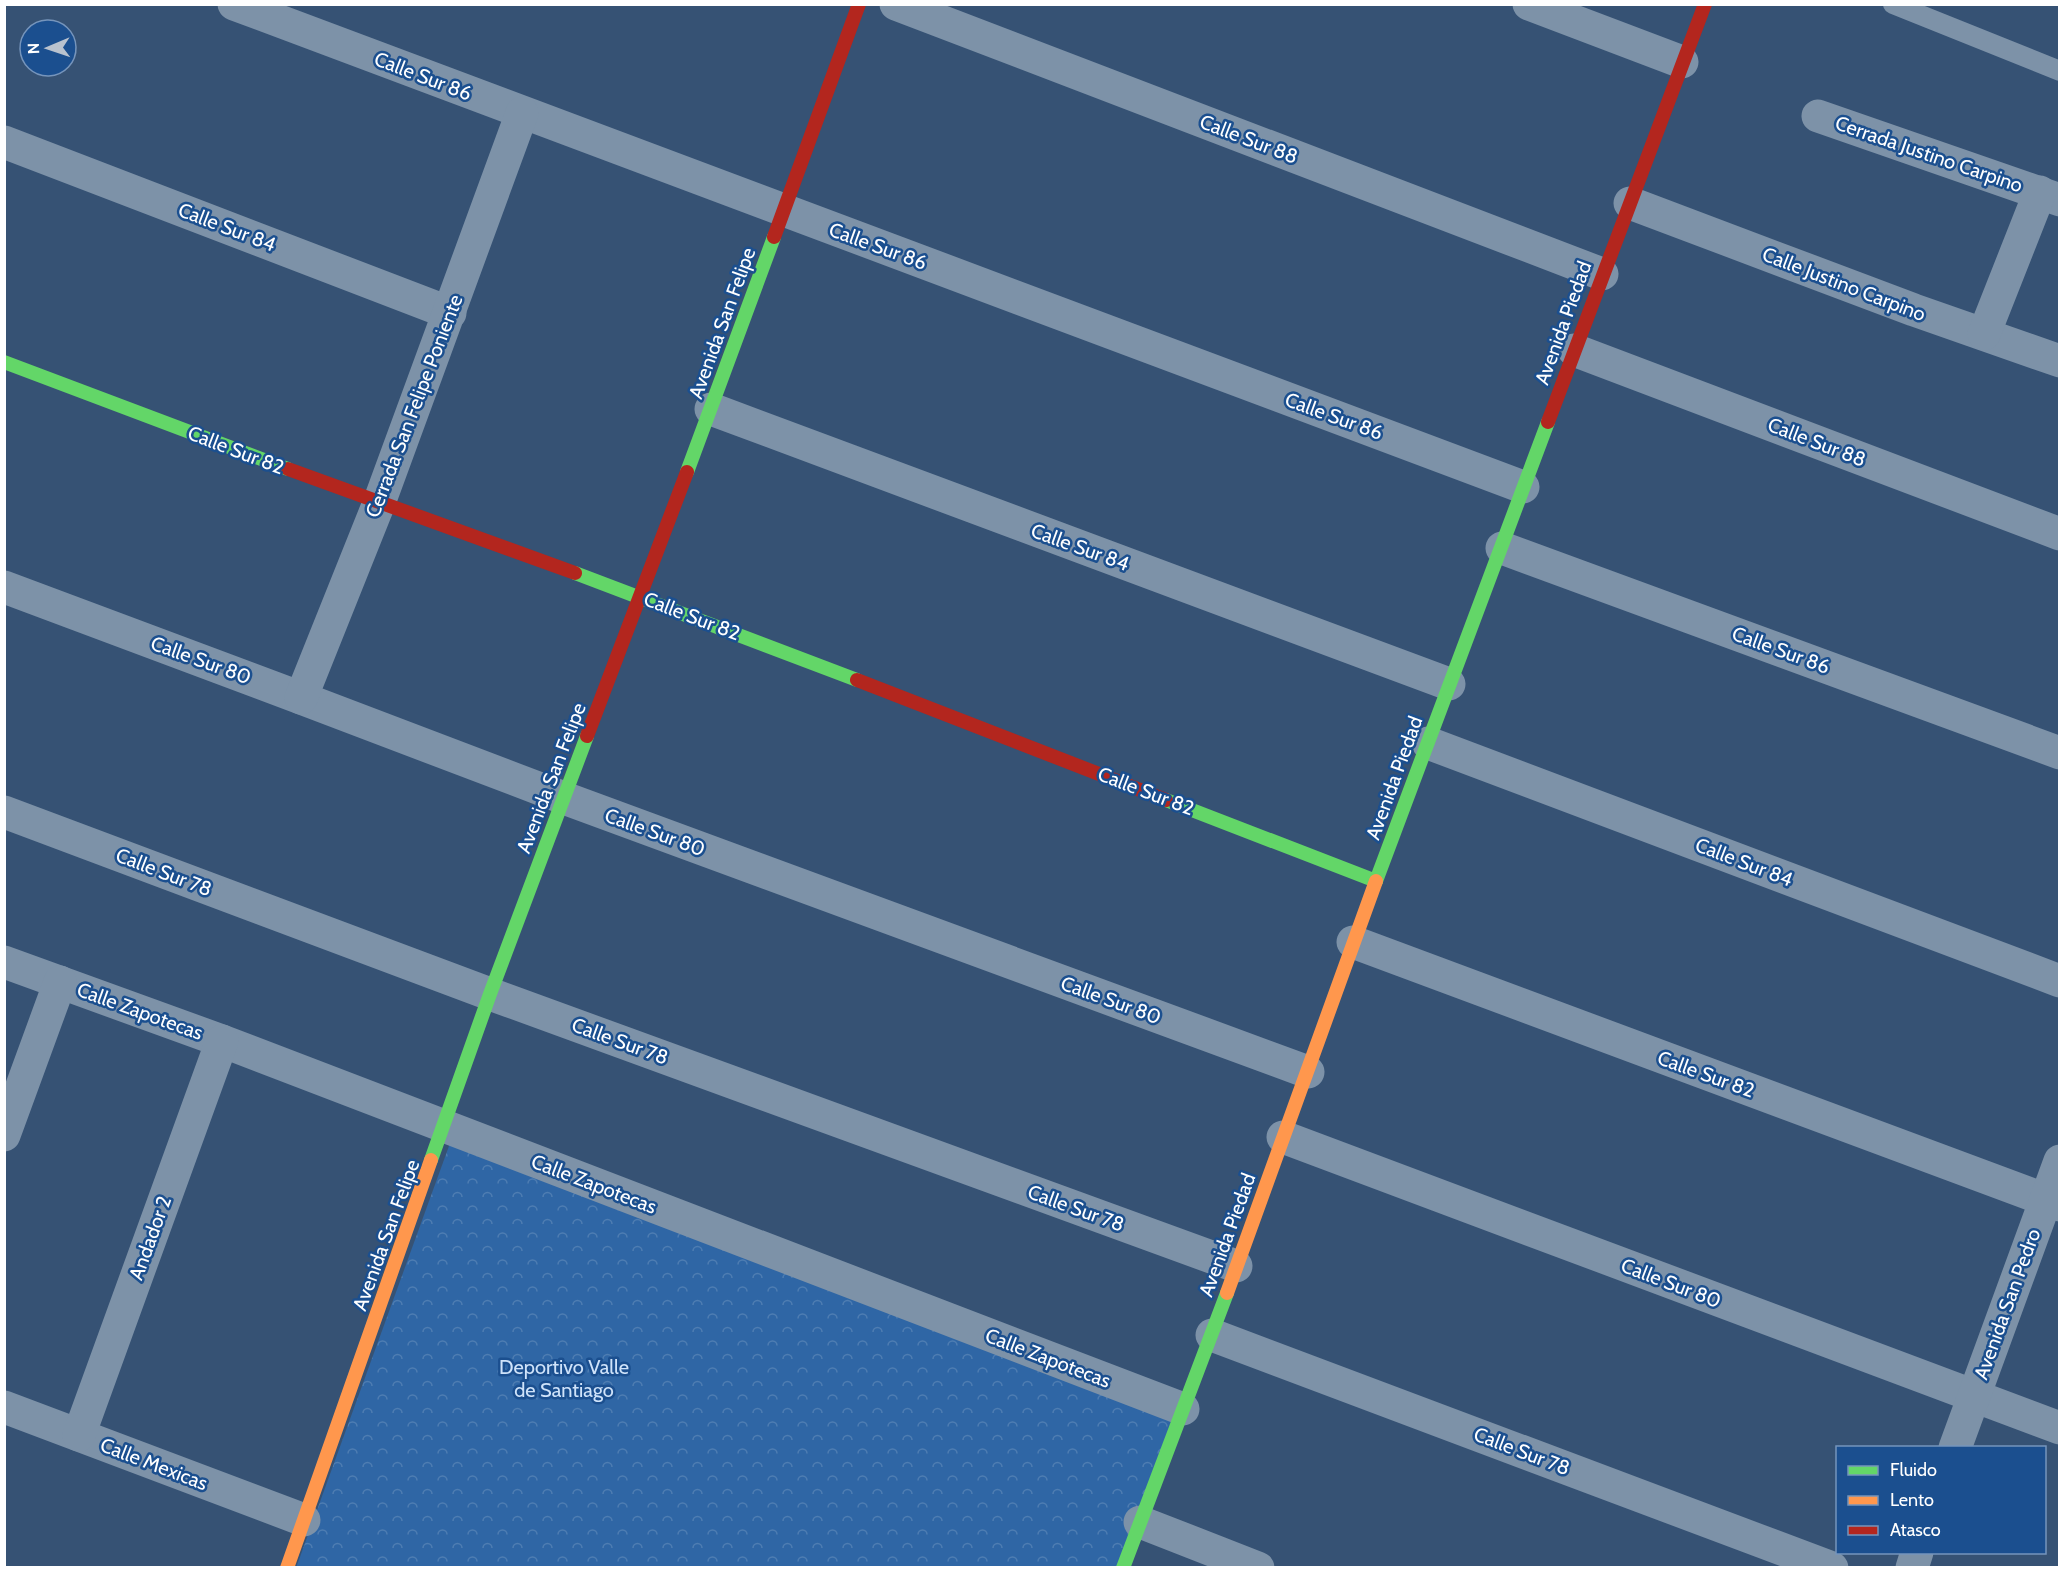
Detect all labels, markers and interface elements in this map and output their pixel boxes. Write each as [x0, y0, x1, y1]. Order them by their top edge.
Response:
north arrow [18, 18, 78, 78]
text: N [24, 43, 43, 54]
street label: Calle Sur 86 [371, 46, 475, 106]
street label: Calle Sur 88 [1197, 109, 1301, 169]
street label: Cerrada Justino Carpino [1832, 111, 2026, 197]
street label: Calle Sur 84 [175, 197, 280, 257]
street label: Calle Sur 86 [826, 217, 930, 275]
street label: Calle Justino Carpino [1759, 242, 1929, 326]
street label: Avenida San Felipe [683, 244, 761, 402]
street label: Avenida Piedad [1530, 258, 1596, 388]
street label: Cerrada San Felipe Poniente [360, 291, 468, 521]
street label: Calle Sur 86 [1282, 387, 1386, 445]
street label: Calle Sur 88 [1765, 412, 1869, 472]
street label: Calle Sur 82 [184, 421, 288, 479]
street label: Calle Sur 84 [1028, 518, 1133, 576]
street label: Calle Sur 82 [640, 587, 744, 645]
street label: Calle Sur 86 [1729, 621, 1833, 679]
street label: Calle Sur 80 [148, 631, 254, 689]
street label: Avenida San Felipe [511, 699, 591, 857]
street label: Avenida Piedad [1361, 713, 1427, 843]
street label: Calle Sur 82 [1094, 762, 1198, 820]
street label: Calle Sur 80 [602, 803, 708, 861]
street label: Calle Sur 84 [1692, 832, 1797, 892]
street label: Calle Sur 78 [113, 843, 215, 901]
street label: Calle Sur 80 [1058, 971, 1164, 1029]
street label: Calle Zapotecas [74, 977, 206, 1045]
street label: Calle Sur 78 [568, 1012, 672, 1070]
street label: Calle Sur 82 [1654, 1045, 1758, 1103]
street label: Calle Zapotecas [528, 1149, 660, 1219]
street label: Avenida San Felipe [347, 1156, 425, 1314]
street label: Avenida Piedad [1194, 1170, 1260, 1300]
street label: Calle Sur 78 [1024, 1179, 1128, 1237]
street label: Andador 2 [124, 1193, 176, 1283]
street label: Avenida San Pedro [1969, 1225, 2045, 1383]
street label: Calle Sur 80 [1618, 1253, 1724, 1313]
street label: Calle Zapotecas [982, 1323, 1114, 1393]
park label: Deportivo Valle de Santiago [499, 1355, 629, 1402]
street label: Calle Sur 78 [1471, 1422, 1573, 1480]
street label: Calle Mexicas [97, 1433, 211, 1495]
legend [1836, 1446, 2046, 1554]
text: Fluido [1890, 1459, 1937, 1481]
text: Lento [1890, 1489, 1934, 1511]
text: Atasco [1890, 1519, 1941, 1541]

